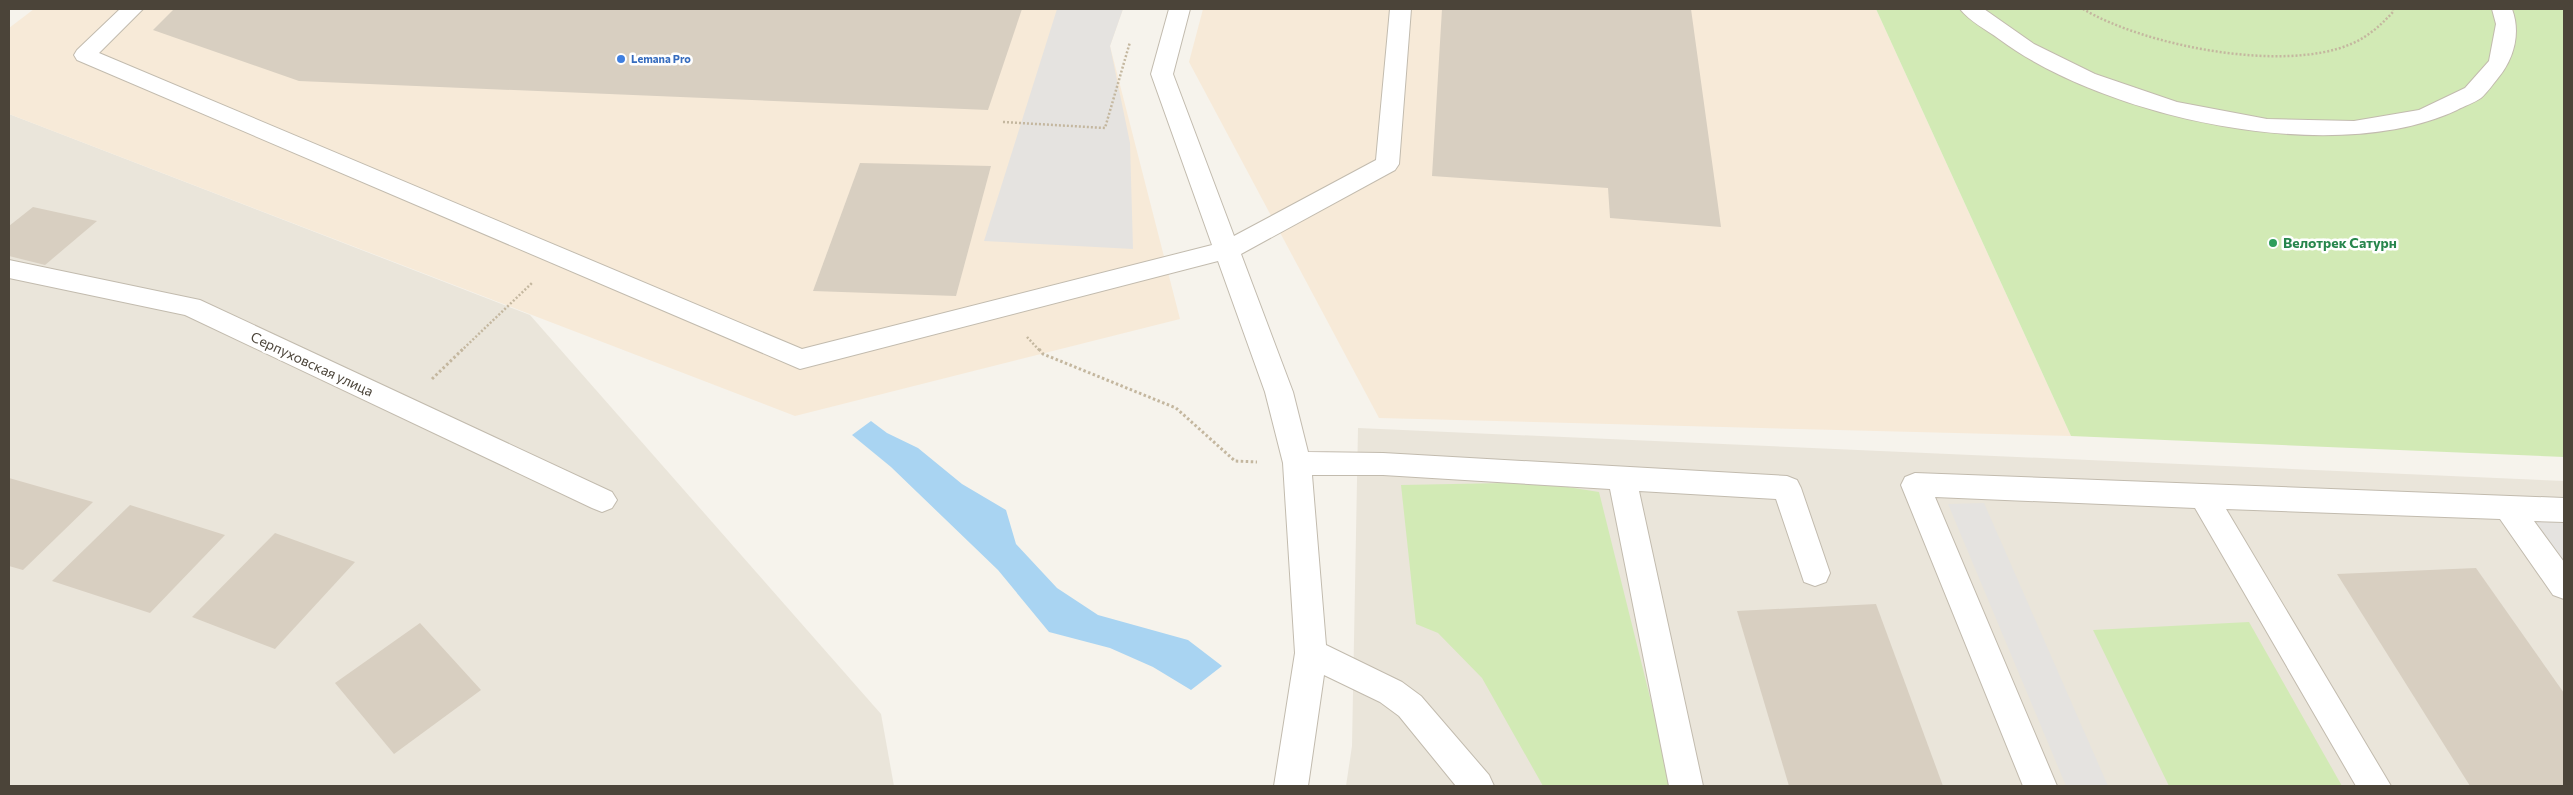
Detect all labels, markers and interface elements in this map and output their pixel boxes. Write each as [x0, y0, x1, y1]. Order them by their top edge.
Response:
place label: Lemana Pro [631, 52, 691, 65]
marker: Lemana Pro [615, 53, 627, 65]
place label: Велотрек Сатурн [2283, 234, 2397, 251]
marker: Велотрек Сатурн [2267, 237, 2279, 249]
street label: Серпуховская улица [248, 328, 376, 399]

